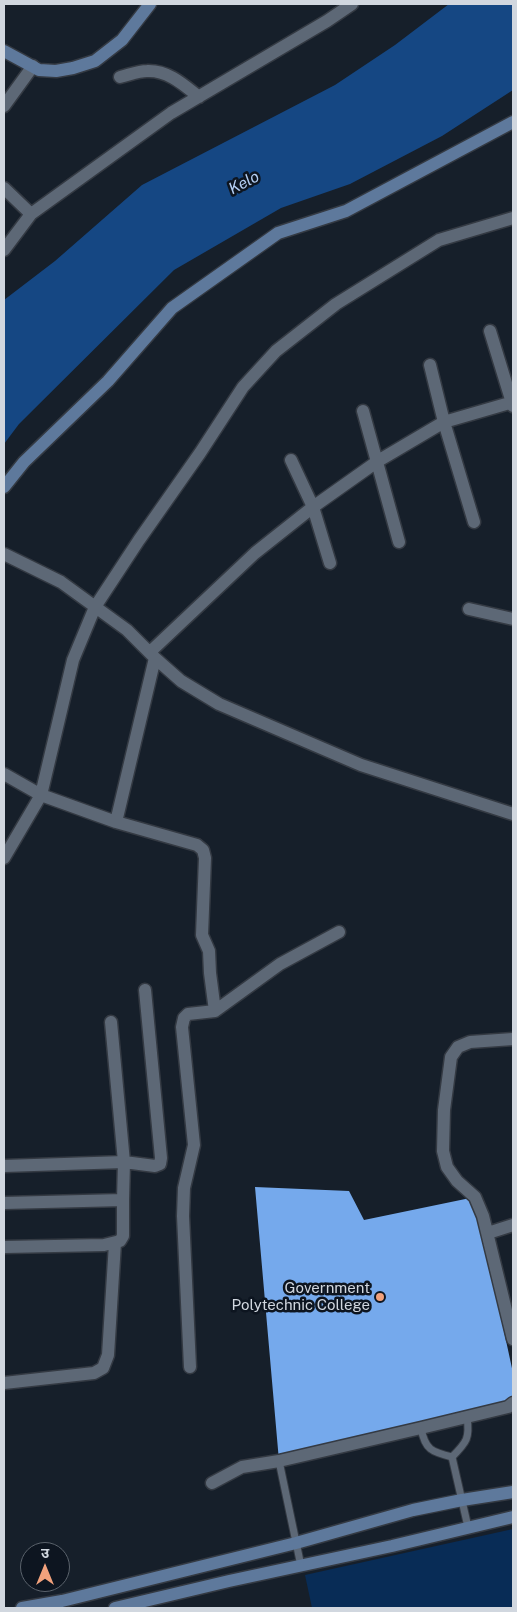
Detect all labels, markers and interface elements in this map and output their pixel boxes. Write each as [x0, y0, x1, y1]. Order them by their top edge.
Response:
water label: Kelo [225, 167, 263, 199]
place label: Government Polytechnic College [231, 1279, 370, 1314]
marker: Government Polytechnic College [374, 1291, 386, 1303]
north arrow [20, 1542, 70, 1592]
text: उ [41, 1545, 49, 1561]

